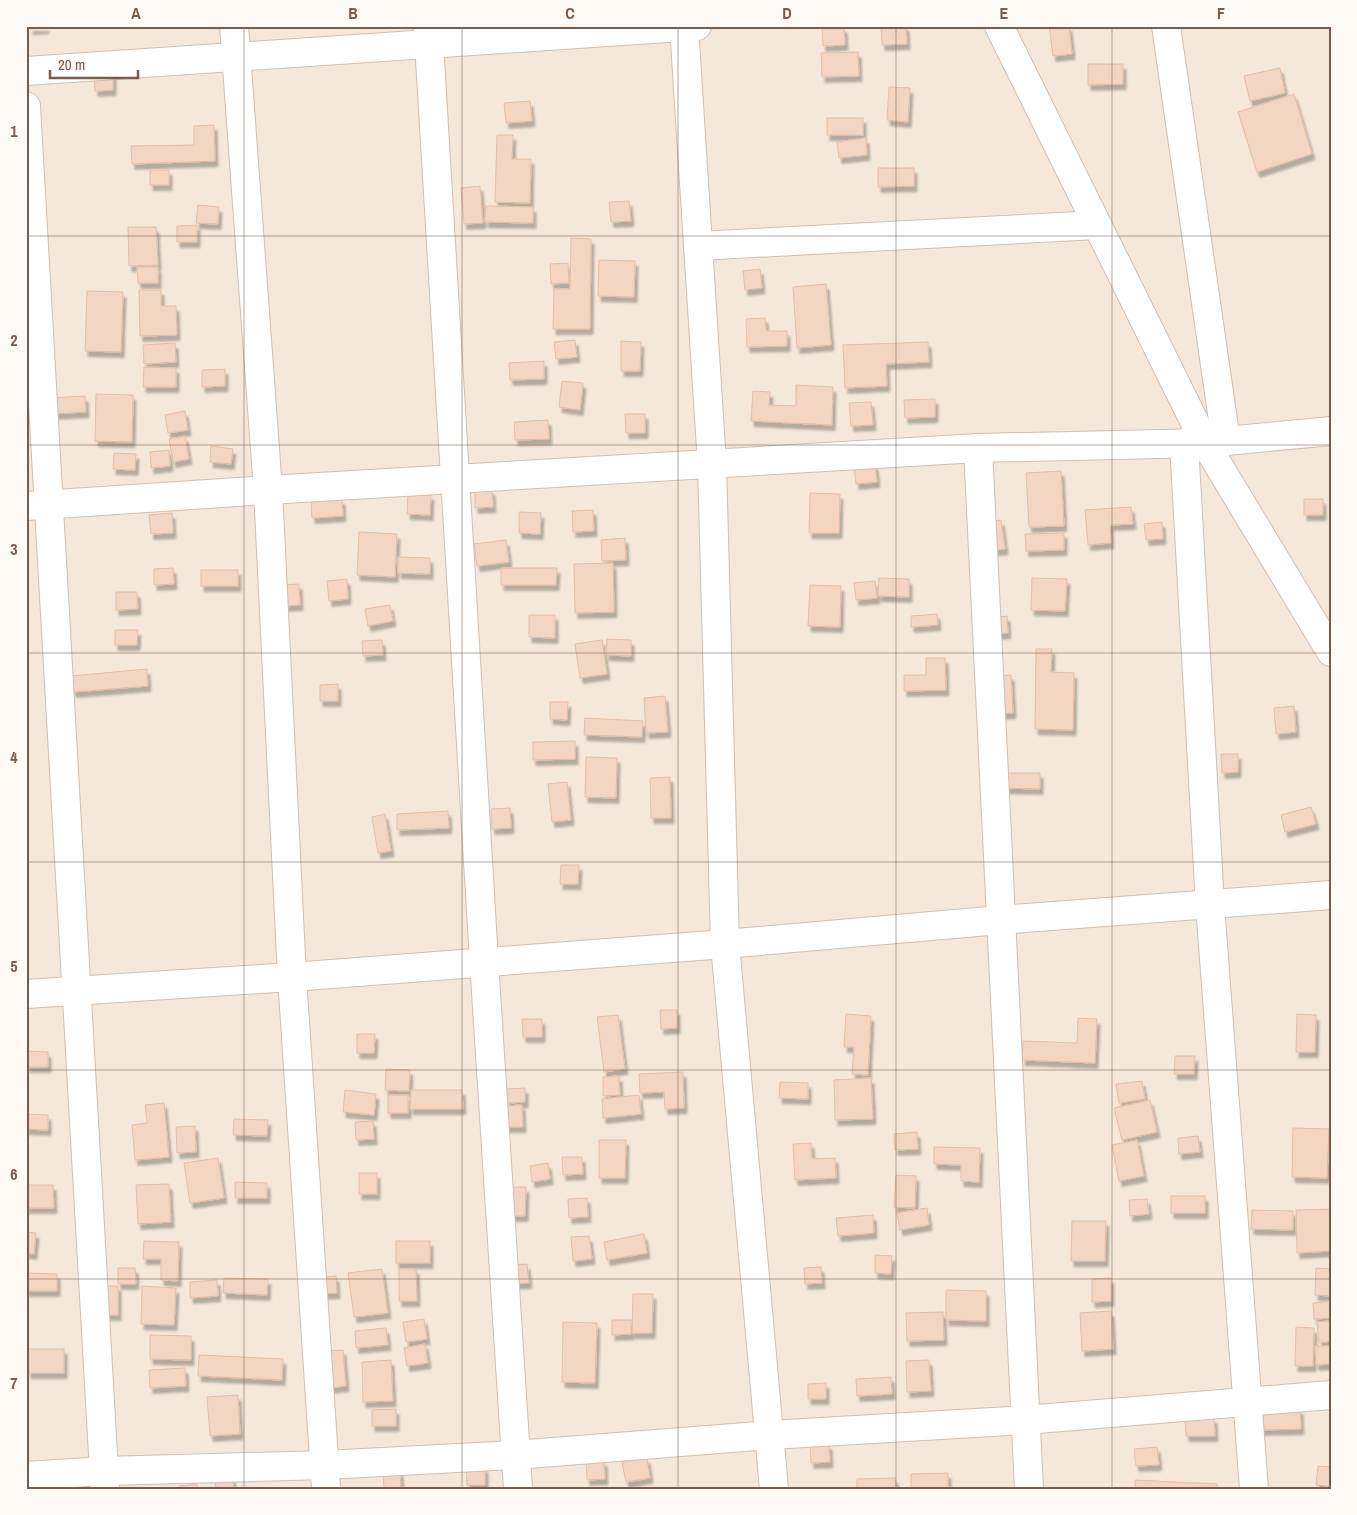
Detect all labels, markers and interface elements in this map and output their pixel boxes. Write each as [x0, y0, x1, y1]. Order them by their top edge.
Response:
text: A [131, 2, 141, 24]
text: B [348, 2, 358, 24]
text: C [565, 2, 575, 24]
text: D [782, 2, 792, 24]
text: E [1000, 2, 1009, 24]
text: F [1217, 2, 1225, 24]
scale bar [50, 48, 138, 80]
text: 20 m [58, 54, 85, 75]
text: 1 [10, 120, 18, 142]
text: 2 [10, 329, 18, 351]
text: 3 [10, 538, 18, 560]
text: 4 [10, 746, 18, 768]
text: 5 [10, 955, 18, 977]
text: 6 [10, 1163, 18, 1185]
text: 7 [10, 1372, 18, 1394]

